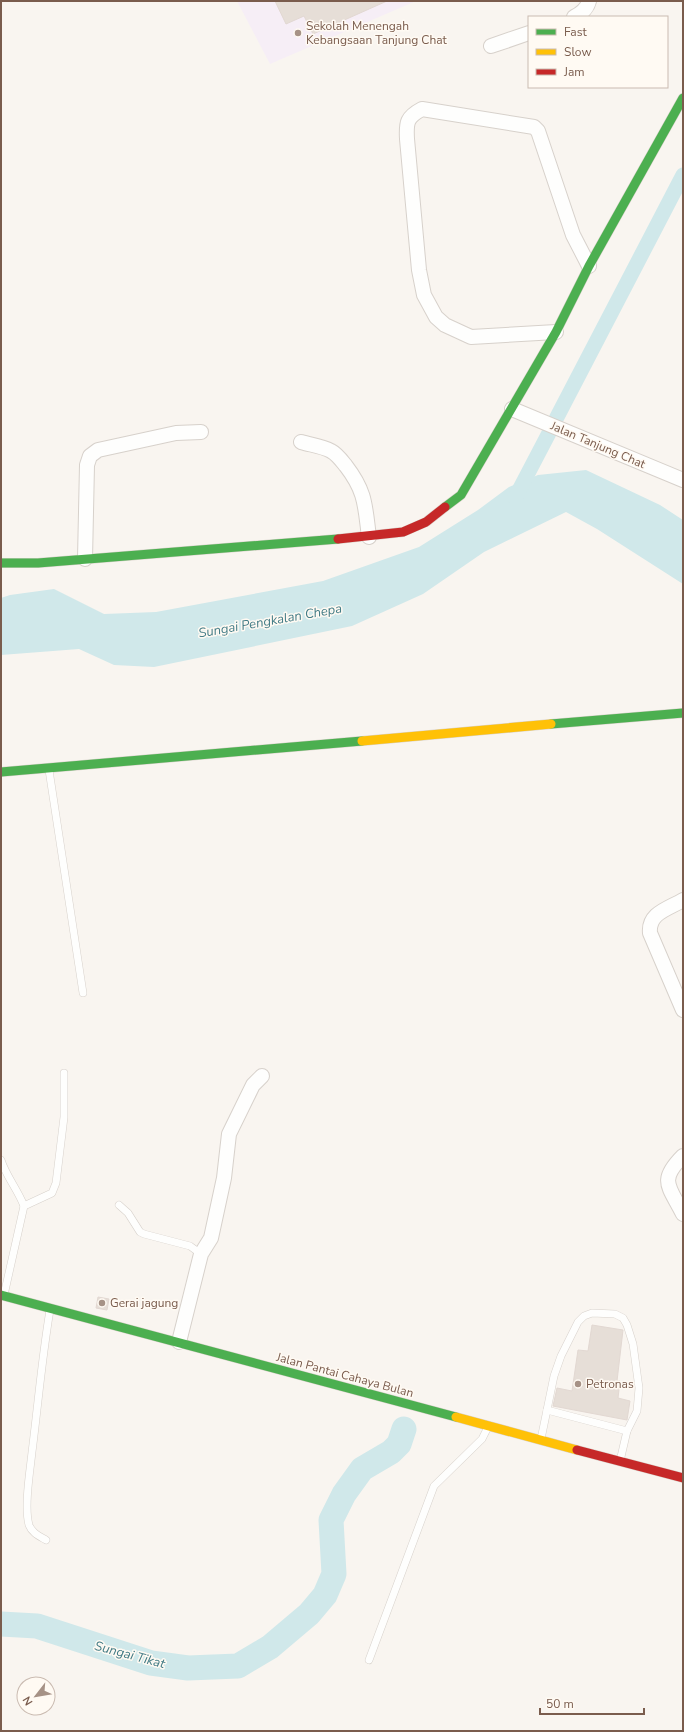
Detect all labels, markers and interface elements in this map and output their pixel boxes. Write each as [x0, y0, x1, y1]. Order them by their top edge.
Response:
legend [528, 16, 668, 88]
place label: Sekolah Menengah Kebangsaan Tanjung Chat [306, 18, 448, 48]
text: Fast [564, 24, 587, 40]
marker: Sekolah Menengah Kebangsaan Tanjung Chat [293, 28, 303, 38]
text: Slow [564, 44, 592, 60]
text: Jam [563, 64, 585, 80]
street label: Jalan Tanjung Chat [547, 417, 649, 473]
water label: Sungai Pengkalan Chepa [197, 599, 344, 642]
place label: Gerai jagung [110, 1295, 178, 1311]
marker: Gerai jagung [97, 1298, 107, 1308]
street label: Jalan Pantai Cahaya Bulan [274, 1349, 415, 1401]
place label: Petronas [586, 1376, 634, 1392]
marker: Petronas [573, 1379, 583, 1389]
water label: Sungai Tikat [93, 1637, 167, 1673]
north arrow [16, 1676, 56, 1716]
scale bar [540, 1690, 644, 1716]
text: N [19, 1694, 36, 1708]
text: 50 m [546, 1696, 574, 1712]

